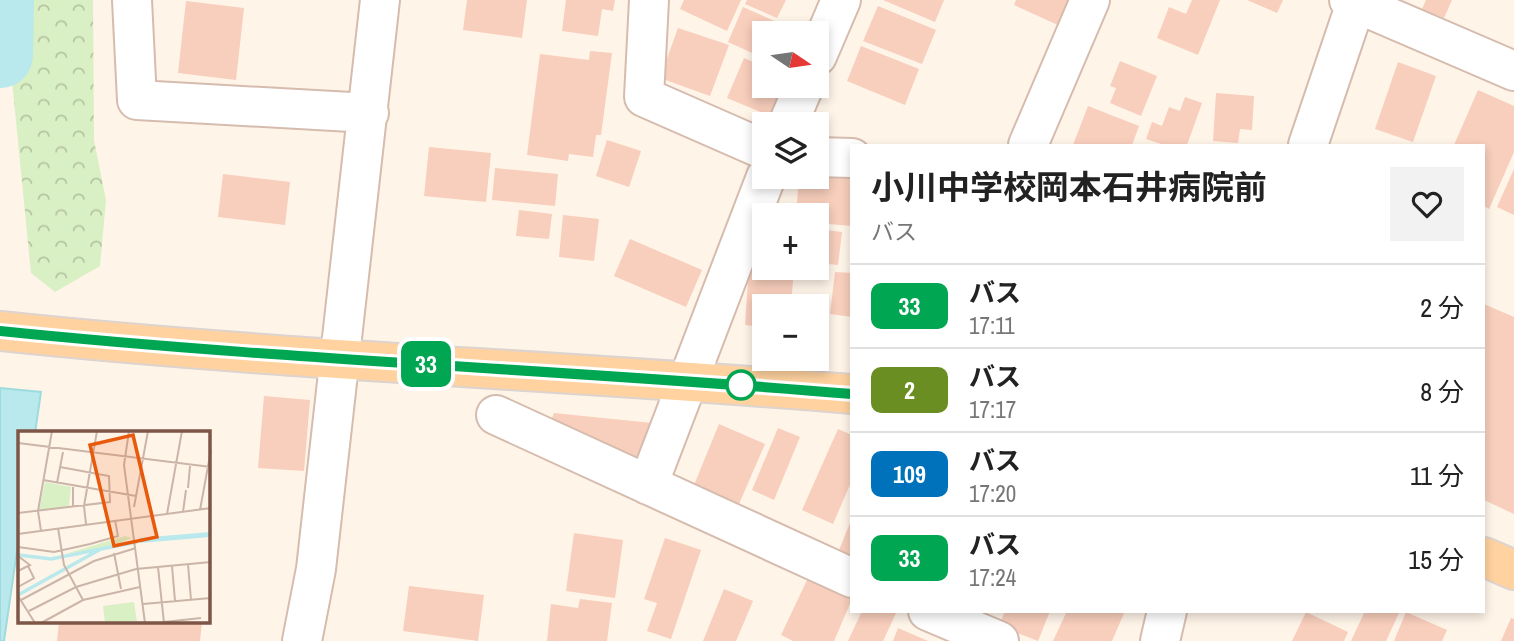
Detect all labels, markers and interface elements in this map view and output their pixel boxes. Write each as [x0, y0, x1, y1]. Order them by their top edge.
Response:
north arrow [752, 21, 830, 98]
map controls [752, 21, 829, 371]
button: layers [752, 112, 829, 189]
text: 小川中学校岡本石井病院前 [871, 165, 1267, 209]
button: heart [1390, 167, 1464, 241]
button: + [752, 203, 829, 280]
text: バス [871, 216, 917, 247]
text: バス [969, 275, 1021, 310]
text: 33 [899, 290, 920, 322]
text: 2 分 [1420, 290, 1464, 325]
button: − [752, 294, 829, 371]
text: 17:11 [969, 310, 1015, 341]
line badge: 33 [394, 341, 458, 387]
text: 33 [415, 348, 437, 380]
text: バス [969, 359, 1021, 394]
unlabelled marker [726, 370, 756, 400]
text: 2 [904, 374, 915, 406]
text: 8 分 [1420, 374, 1464, 409]
text: 17:17 [969, 394, 1016, 425]
inset map [18, 431, 210, 624]
text: バス [969, 443, 1021, 478]
text: 109 [893, 458, 926, 490]
text: 11 分 [1410, 458, 1464, 493]
text: 17:20 [969, 478, 1016, 509]
text: バス [969, 527, 1021, 562]
text: 33 [899, 542, 920, 574]
text: 15 分 [1408, 542, 1464, 577]
text: 17:24 [969, 562, 1016, 593]

